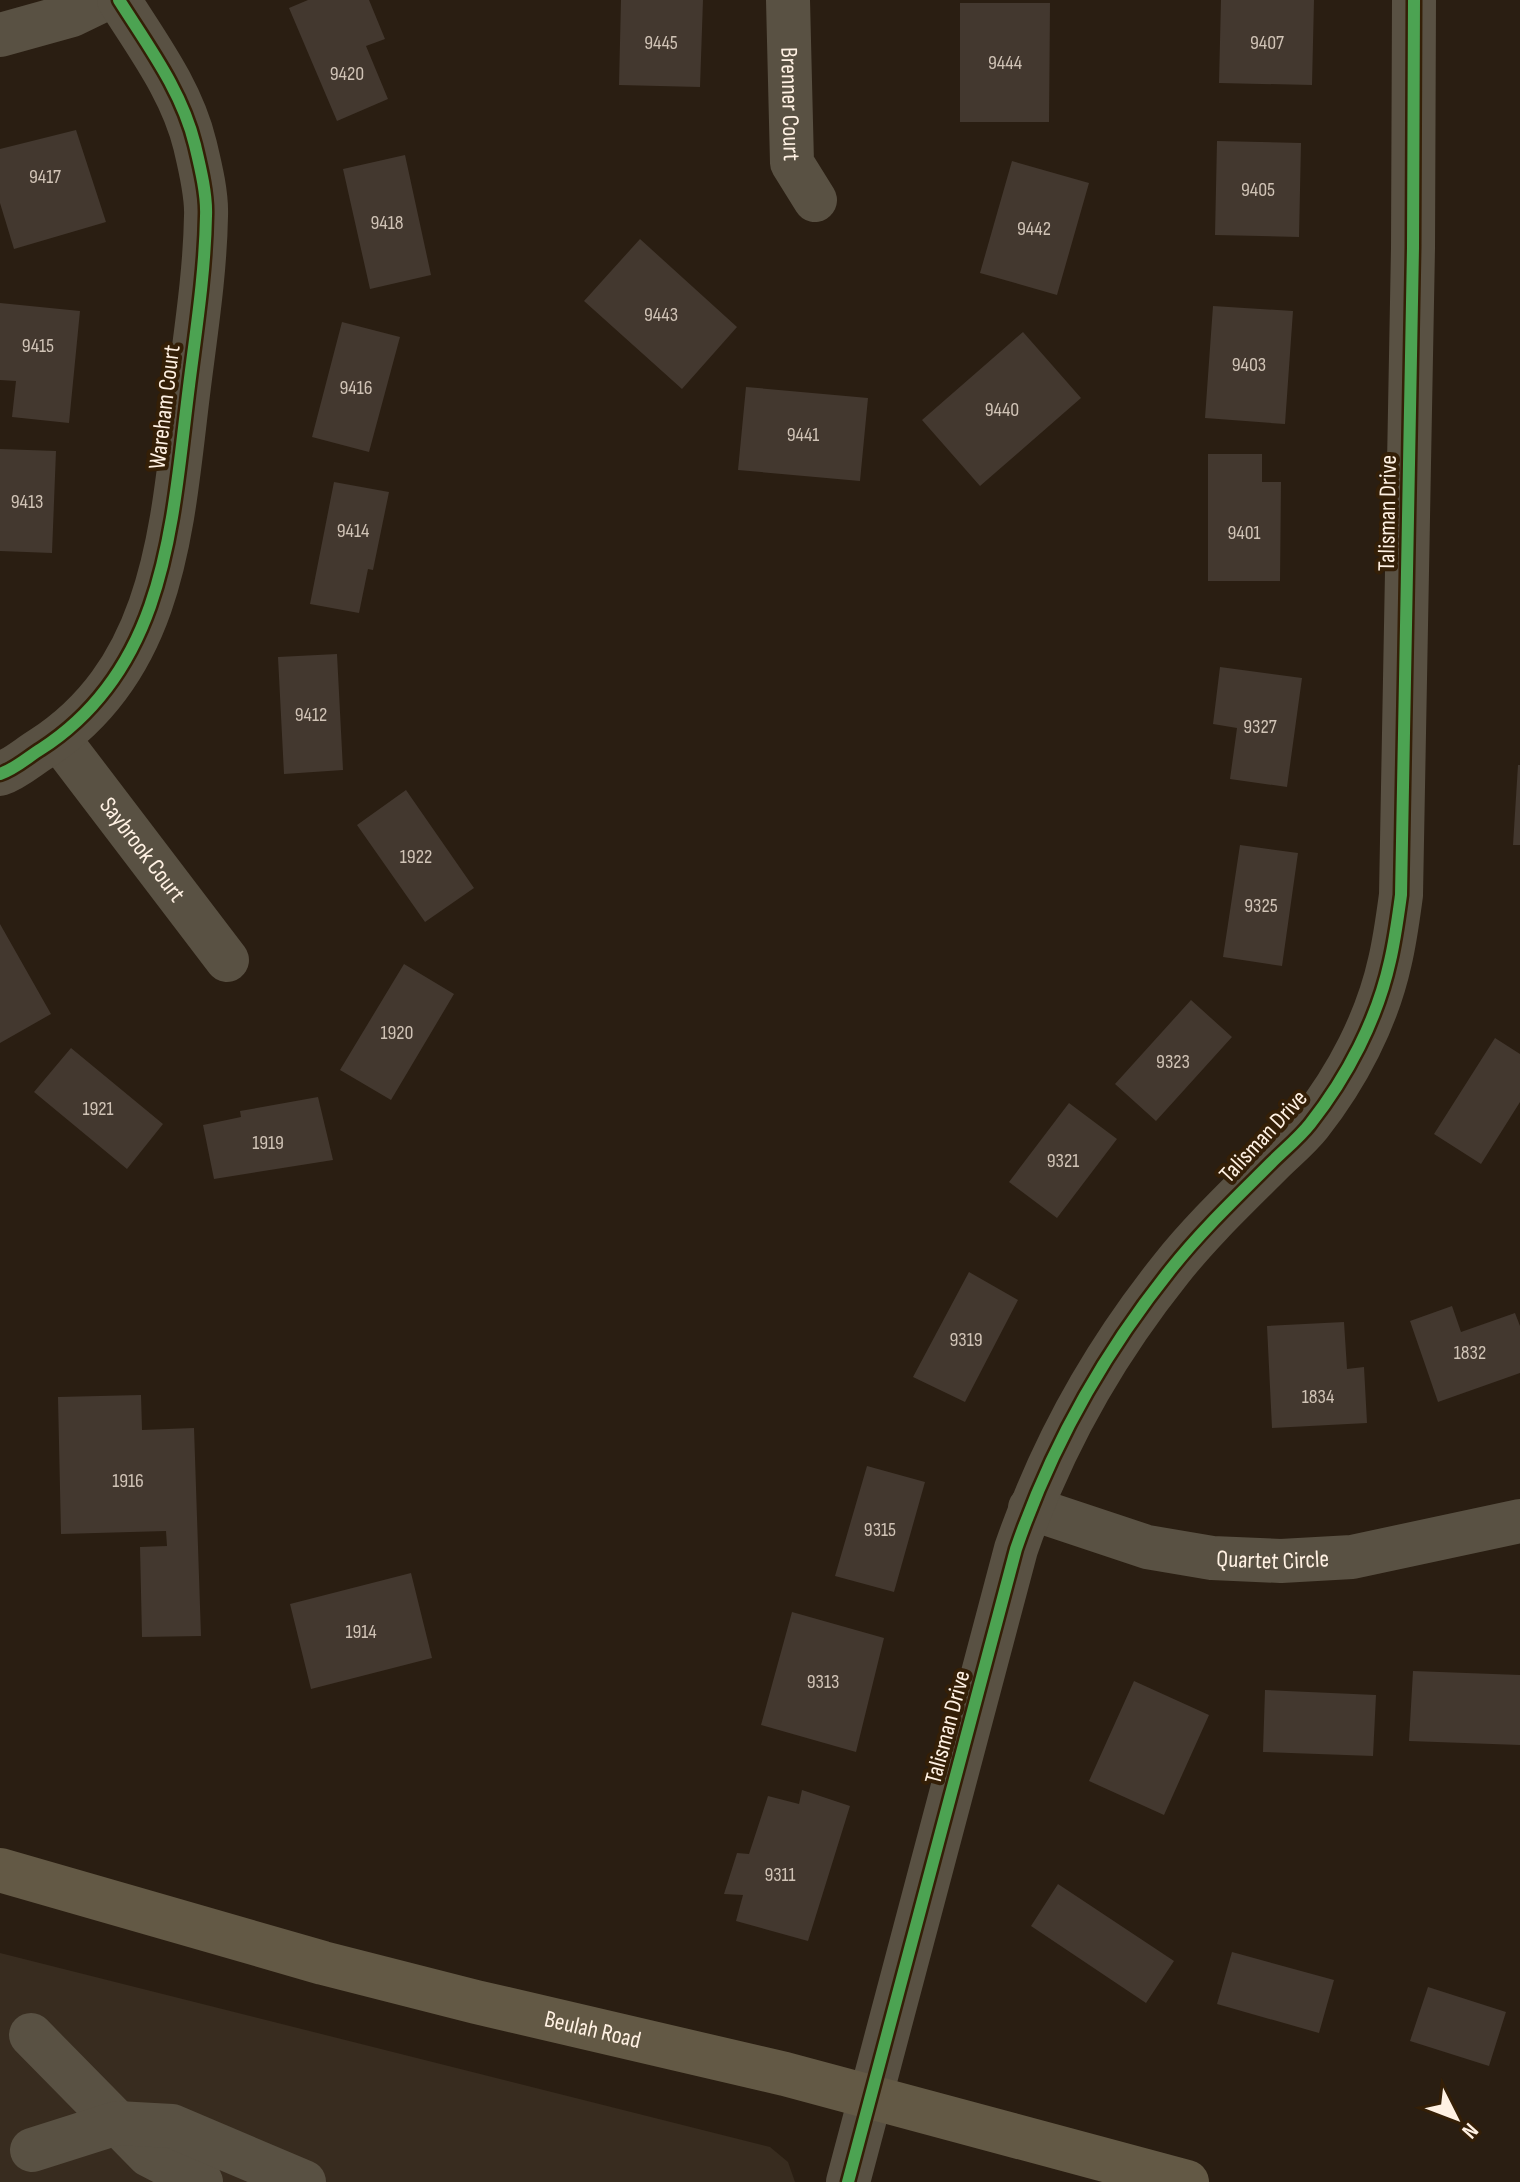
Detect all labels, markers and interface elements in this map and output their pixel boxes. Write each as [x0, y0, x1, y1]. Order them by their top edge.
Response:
house number: 9445 [644, 31, 678, 55]
house number: 9407 [1250, 31, 1284, 55]
street label: Brenner Court [774, 47, 806, 161]
house number: 9444 [988, 51, 1022, 75]
house number: 9420 [330, 62, 364, 86]
house number: 9417 [29, 165, 61, 189]
house number: 9405 [1241, 178, 1275, 202]
house number: 9418 [370, 211, 404, 235]
house number: 9442 [1017, 217, 1051, 241]
house number: 9443 [644, 303, 678, 327]
house number: 9415 [22, 334, 54, 358]
street label: Wareham Court [142, 343, 187, 471]
house number: 9403 [1232, 353, 1266, 377]
house number: 9416 [339, 376, 373, 400]
house number: 9440 [985, 398, 1019, 422]
house number: 9441 [787, 423, 819, 447]
street label: Talisman Drive [1372, 455, 1403, 571]
house number: 9413 [11, 490, 43, 514]
house number: 9414 [337, 519, 369, 543]
house number: 9401 [1227, 521, 1261, 545]
house number: 9412 [295, 703, 327, 727]
house number: 9327 [1243, 715, 1277, 739]
street label: Saybrook Court [93, 792, 191, 908]
house number: 1922 [400, 845, 432, 869]
house number: 9325 [1244, 894, 1278, 918]
house number: 1920 [380, 1021, 414, 1045]
house number: 9323 [1156, 1050, 1190, 1074]
street label: Talisman Drive [1213, 1084, 1314, 1189]
house number: 1921 [82, 1097, 114, 1121]
house number: 1919 [252, 1131, 284, 1155]
house number: 9321 [1047, 1149, 1079, 1173]
house number: 9319 [949, 1328, 983, 1352]
house number: 1832 [1454, 1341, 1486, 1365]
house number: 1834 [1302, 1385, 1334, 1409]
house number: 1916 [112, 1469, 144, 1493]
house number: 9315 [864, 1518, 896, 1542]
street label: Quartet Circle [1216, 1544, 1330, 1576]
house number: 1914 [345, 1620, 377, 1644]
street label: Talisman Drive [918, 1667, 977, 1787]
house number: 9313 [807, 1670, 839, 1694]
house number: 9311 [764, 1863, 796, 1887]
street label: Beulah Road [542, 2004, 644, 2055]
north arrow [1416, 2078, 1496, 2158]
text: N [1456, 2117, 1484, 2144]

